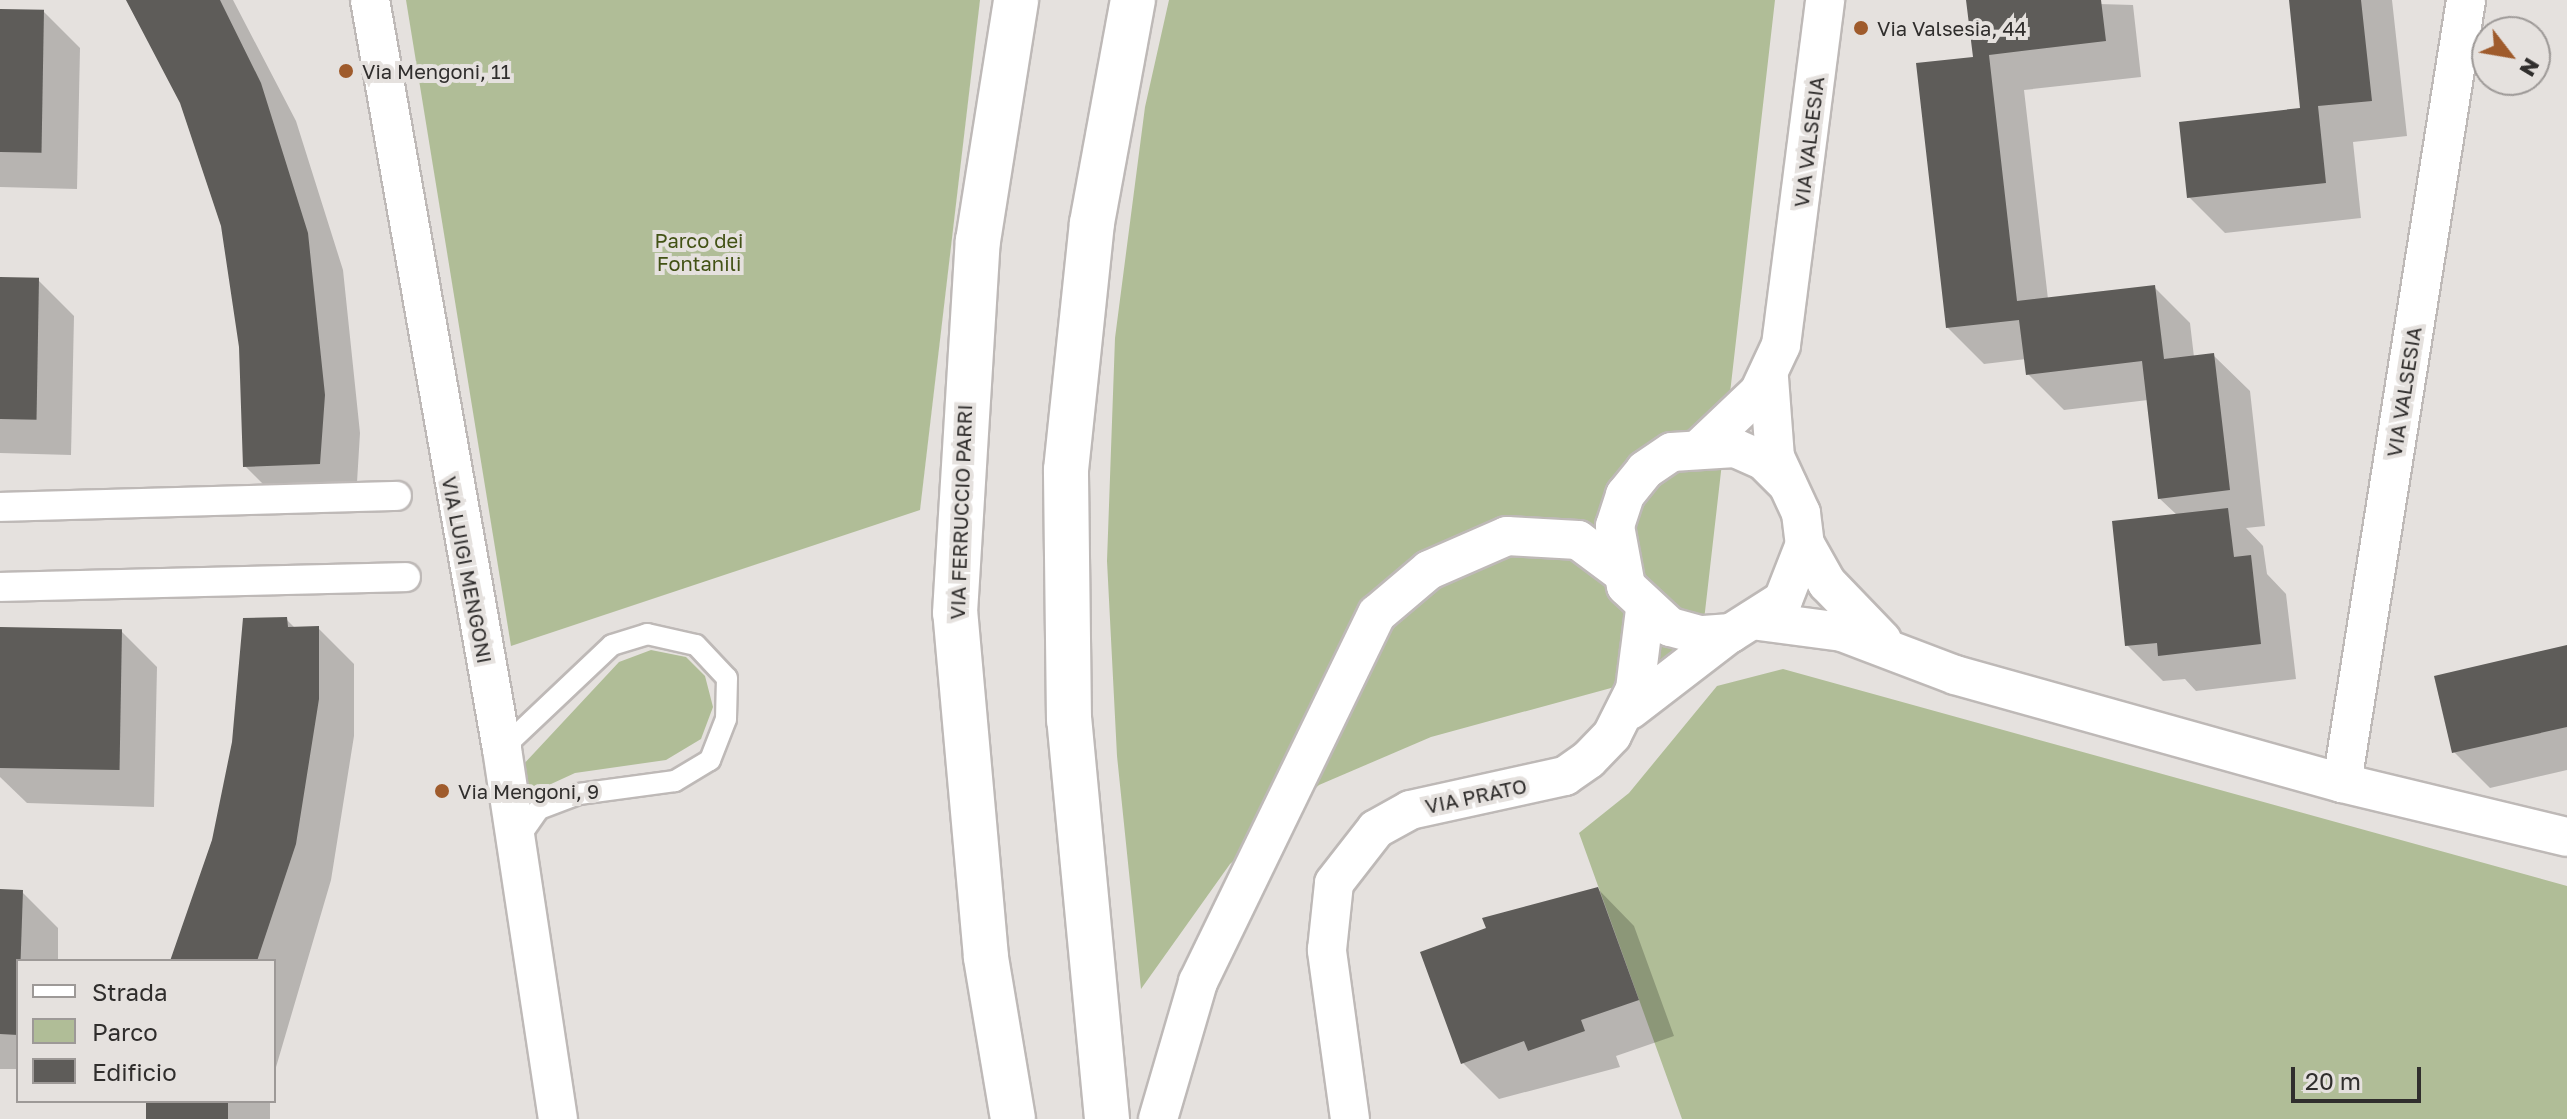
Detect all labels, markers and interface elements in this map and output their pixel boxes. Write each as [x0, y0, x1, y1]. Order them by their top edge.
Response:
place label: Via Valsesia, 44 [1877, 16, 2027, 40]
north arrow [2471, 16, 2551, 96]
marker: Via Valsesia, 44 [1852, 19, 1870, 37]
text: N [2514, 53, 2546, 82]
place label: Via Mengoni, 11 [362, 59, 511, 83]
marker: Via Mengoni, 11 [337, 62, 355, 80]
street label: VIA VALSESIA [1789, 75, 1829, 209]
park label: Parco dei Fontanili [655, 228, 743, 275]
street label: VIA VALSESIA [2382, 325, 2426, 459]
street label: VIA FERRUCCIO PARRI [945, 404, 977, 620]
street label: VIA LUIGI MENGONI [437, 474, 497, 666]
street label: VIA PRATO [1423, 774, 1529, 818]
place label: Via Mengoni, 9 [458, 779, 599, 803]
marker: Via Mengoni, 9 [433, 782, 451, 800]
legend [16, 959, 276, 1103]
text: Strada [92, 977, 167, 1006]
text: Parco [92, 1017, 158, 1046]
scale bar [2295, 1051, 2425, 1101]
text: Edificio [92, 1057, 177, 1086]
text: 20 m [2305, 1066, 2361, 1095]

